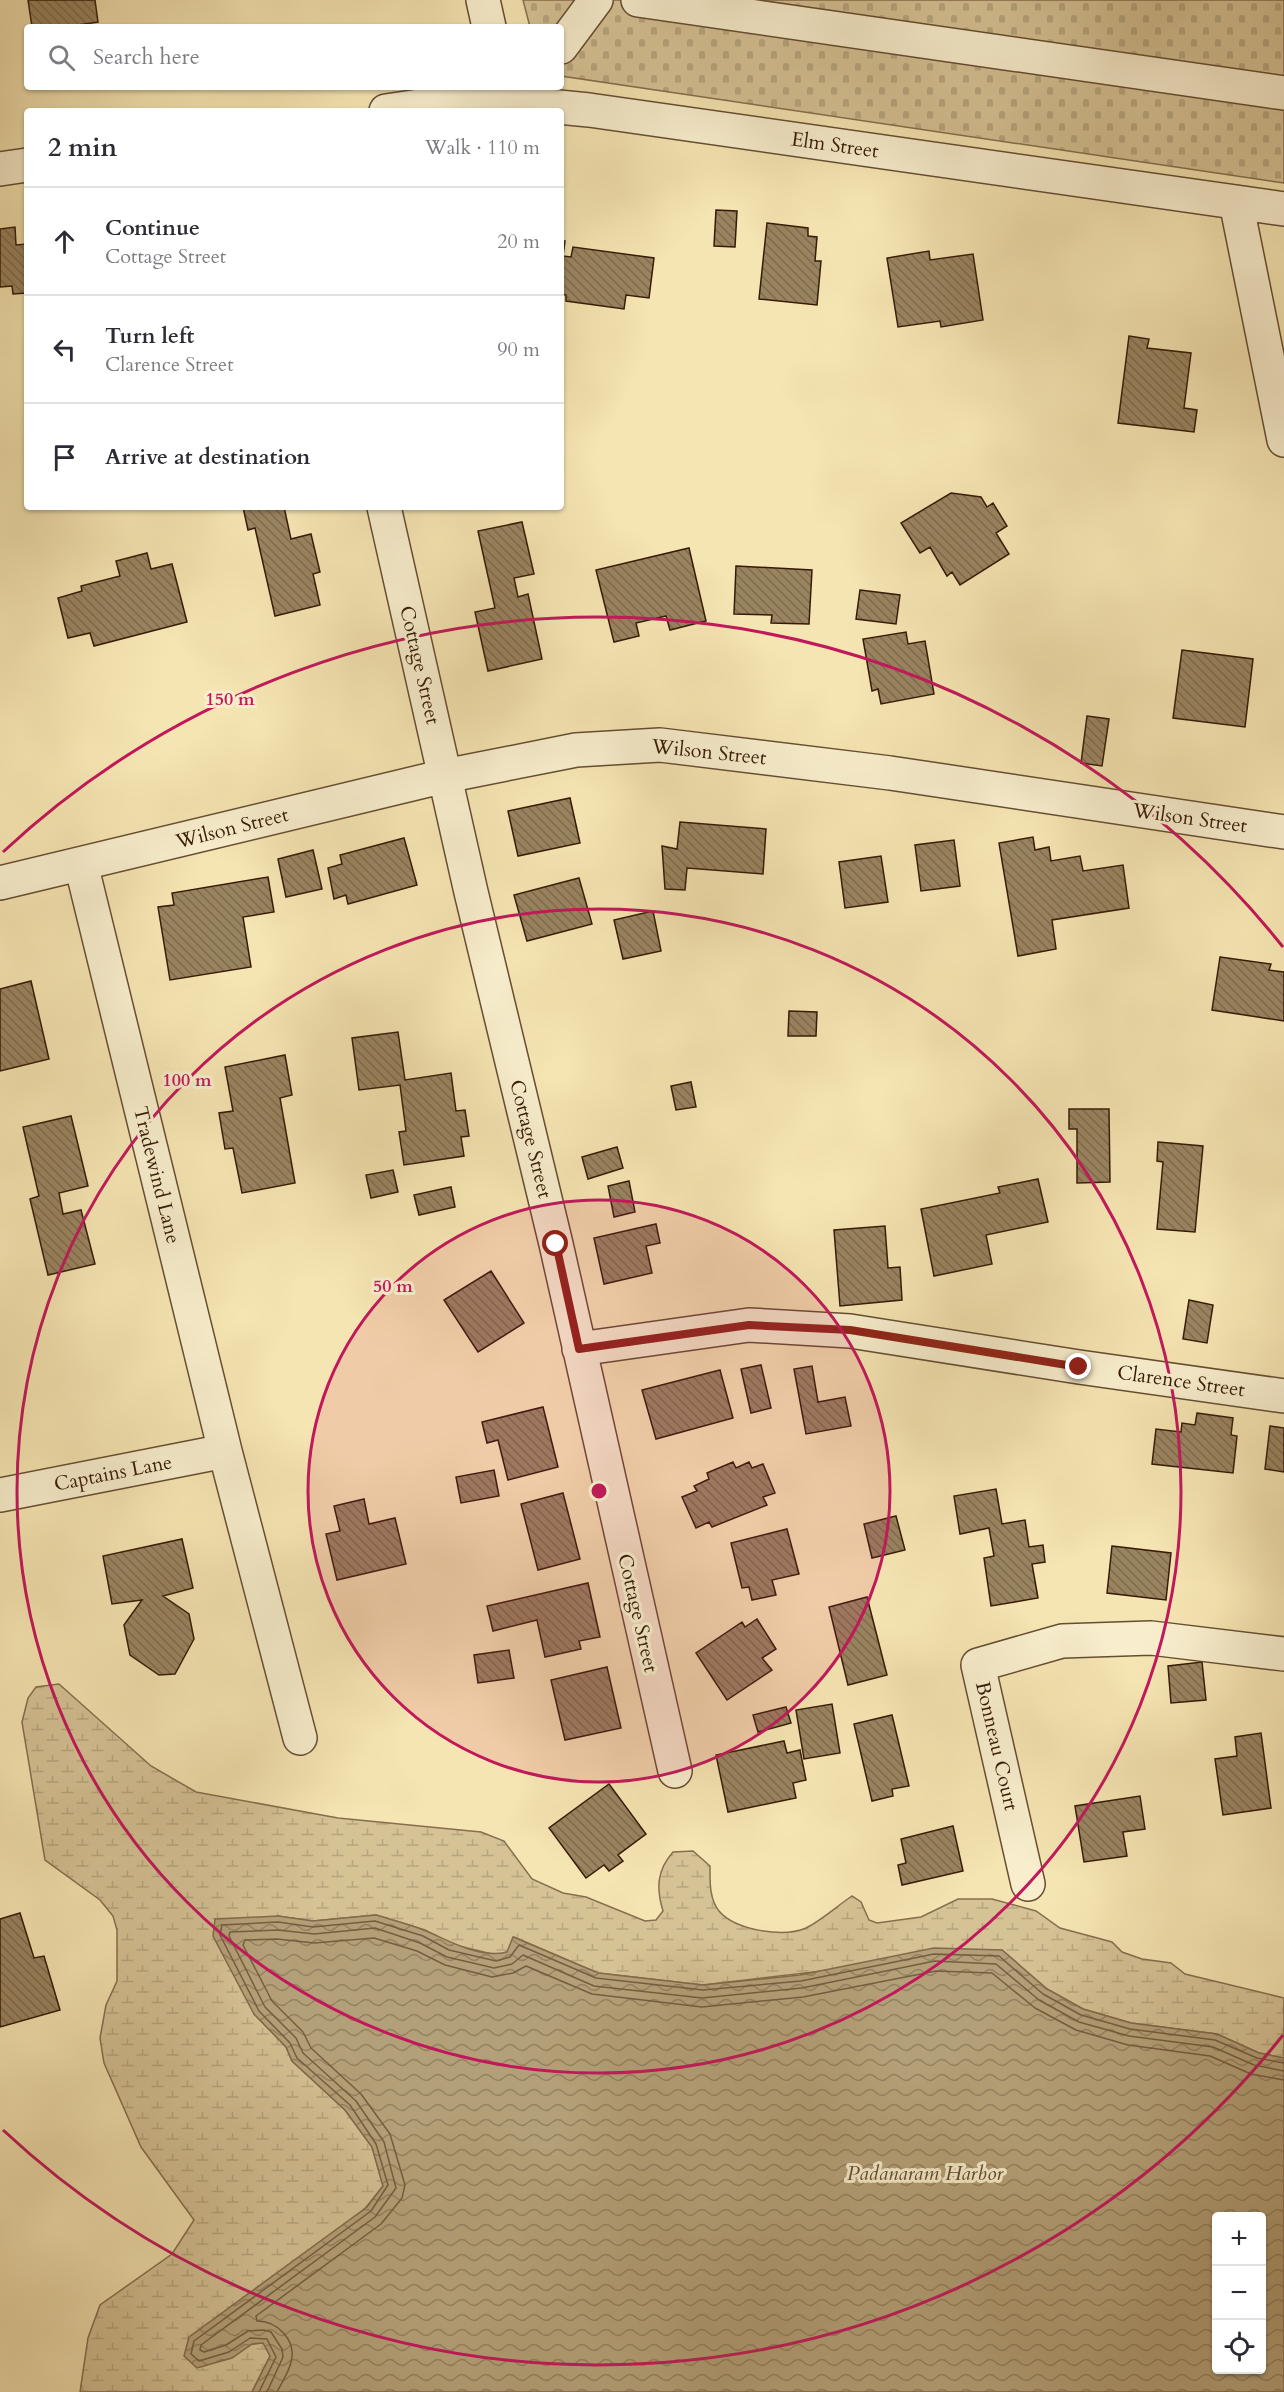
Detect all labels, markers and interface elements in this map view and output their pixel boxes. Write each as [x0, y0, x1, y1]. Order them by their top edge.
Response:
search box [24, 24, 564, 90]
icon: search [45, 41, 78, 74]
text: Search here [93, 42, 200, 72]
street label: Elm Street [790, 126, 881, 165]
text: 2 min [48, 130, 117, 165]
text: Walk · 110 m [425, 134, 540, 161]
text: Continue [105, 213, 200, 243]
icon: ahead [48, 225, 81, 258]
text: 20 m [497, 228, 540, 255]
text: Cottage Street [105, 243, 226, 270]
text: Turn left [105, 321, 194, 351]
icon: left [48, 333, 81, 366]
text: 90 m [497, 336, 540, 363]
text: Clarence Street [105, 351, 233, 378]
icon: arrive [48, 441, 81, 474]
text: Arrive at destination [105, 442, 310, 472]
street label: Cottage Street [393, 603, 447, 728]
text: 150 m [205, 687, 255, 712]
street label: Wilson Street [649, 732, 768, 772]
street label: Wilson Street [1130, 796, 1250, 839]
street label: Wilson Street [172, 801, 292, 855]
text: 100 m [162, 1068, 212, 1093]
street label: Cottage Street [503, 1077, 559, 1202]
street label: Tradewind Lane [127, 1104, 187, 1246]
route start [542, 1230, 568, 1256]
text: 50 m [373, 1274, 413, 1299]
route end [1065, 1353, 1091, 1379]
street label: Clarence Street [1116, 1359, 1247, 1403]
street label: Captains Lane [52, 1448, 174, 1498]
centre of rings [589, 1481, 609, 1501]
street label: Cottage Street [611, 1551, 665, 1676]
street label: Bonneau Court [969, 1679, 1025, 1814]
water label: Padanaram Harbor [847, 2159, 1004, 2188]
map controls [1212, 2212, 1266, 2374]
button: + [1212, 2212, 1266, 2266]
button: − [1212, 2266, 1266, 2320]
button: locate [1212, 2320, 1266, 2374]

